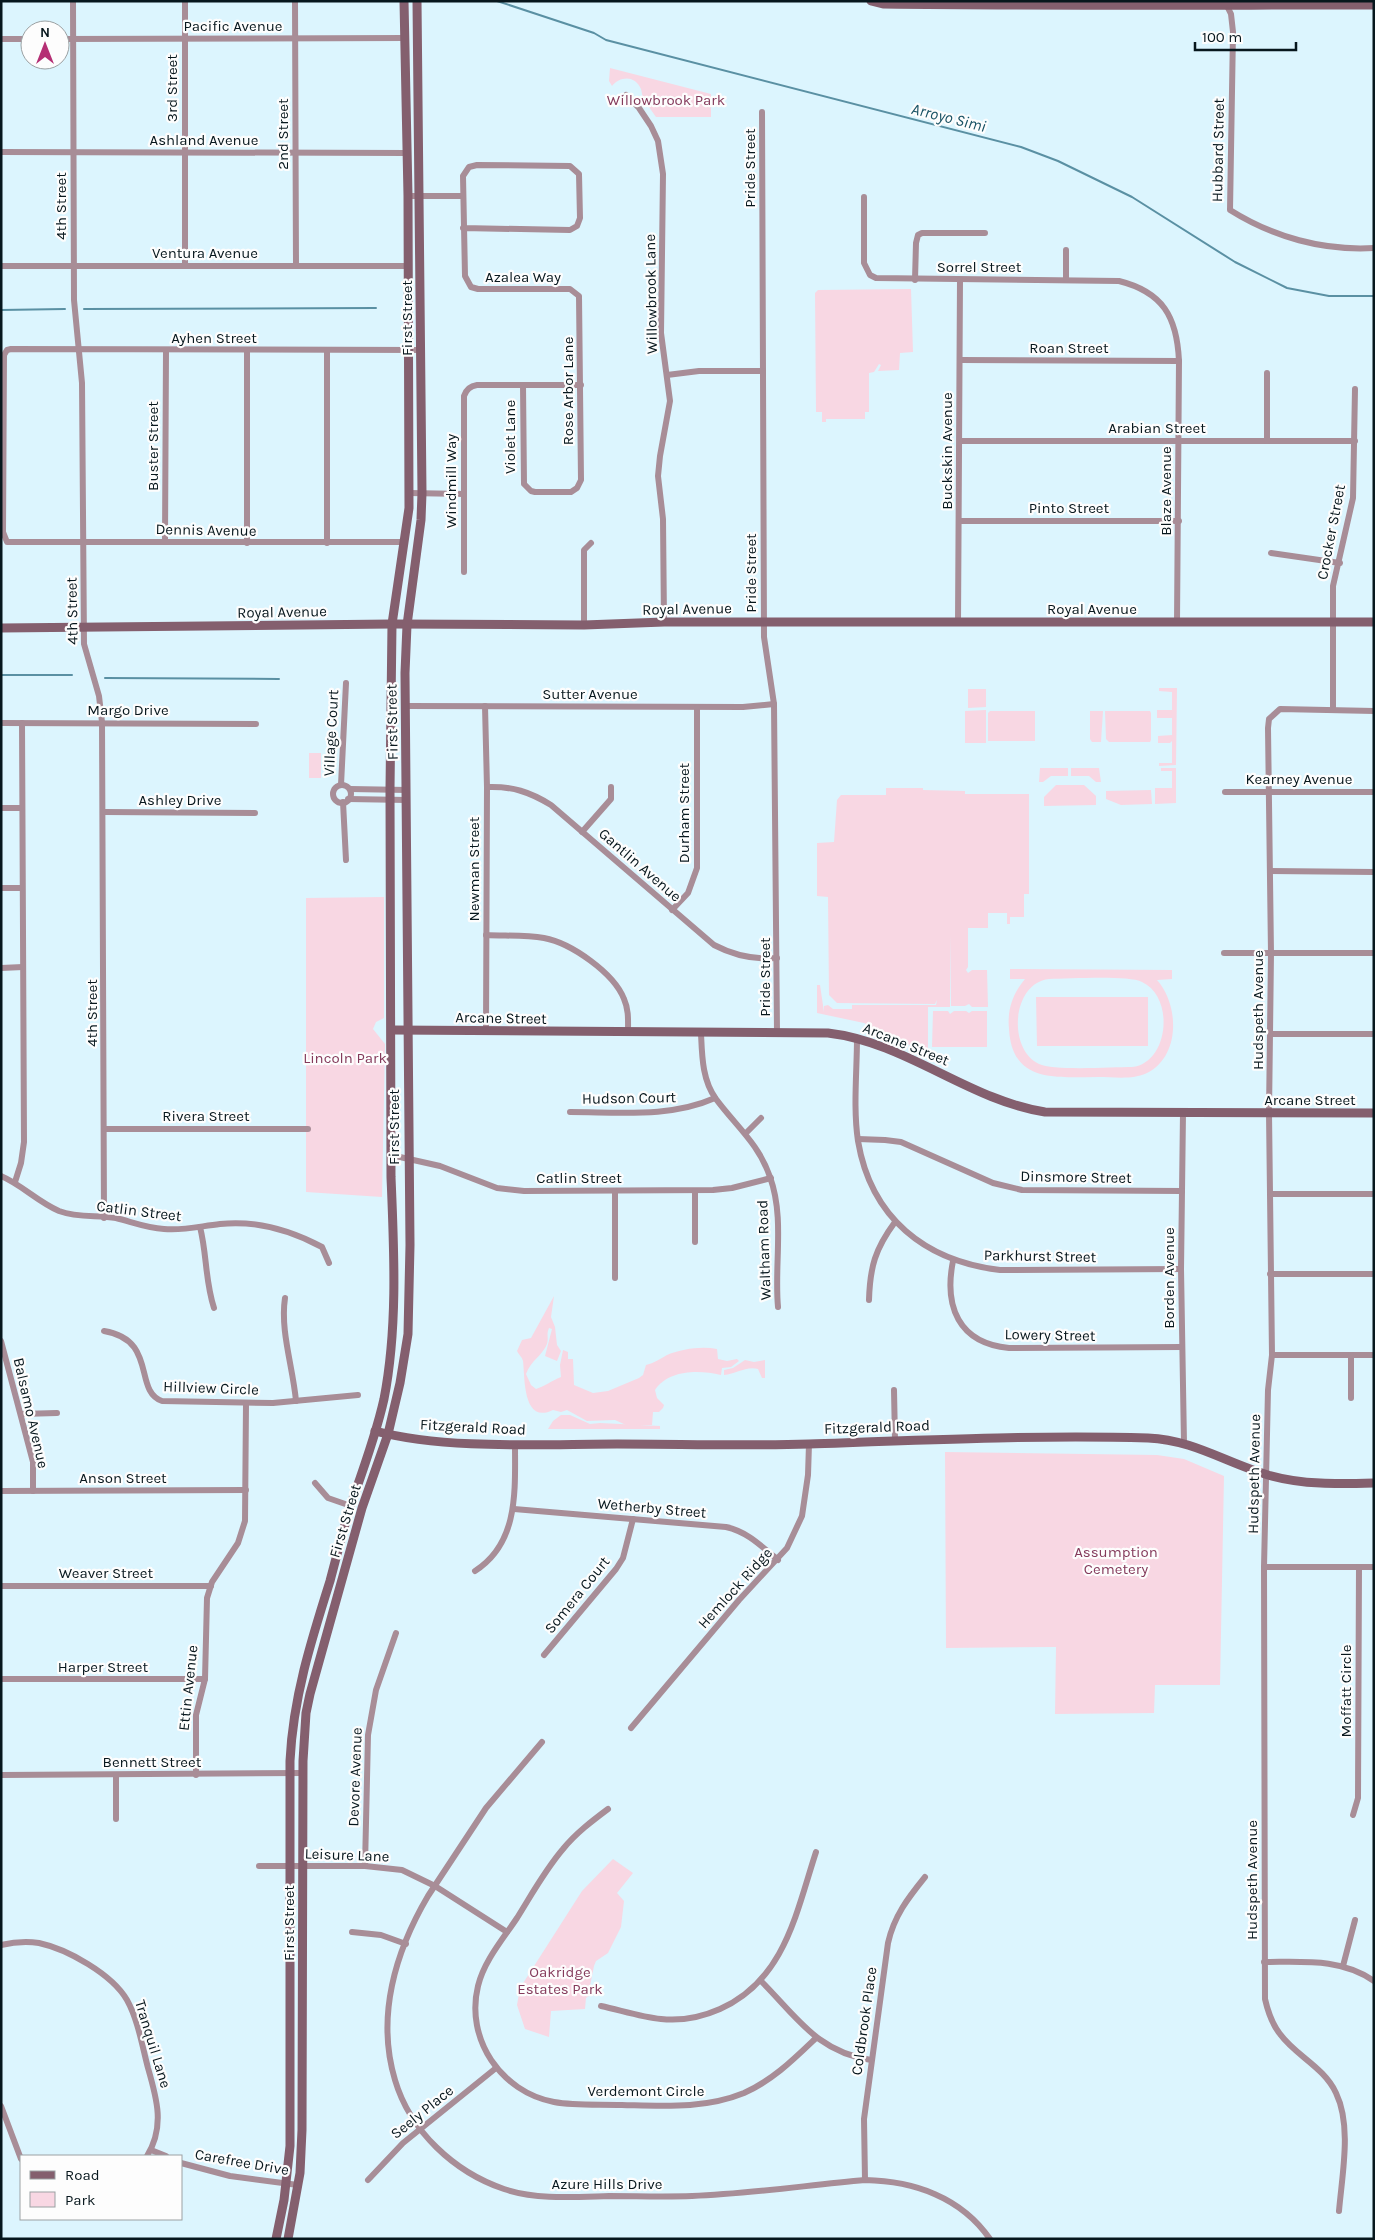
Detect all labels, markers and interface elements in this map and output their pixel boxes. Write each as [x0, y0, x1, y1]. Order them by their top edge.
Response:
street label: Pacific Avenue [183, 17, 283, 35]
north arrow [20, 20, 70, 70]
scale bar [1195, 20, 1296, 52]
text: N [40, 24, 50, 41]
text: 100 m [1202, 28, 1242, 46]
street label: 3rd Street [163, 54, 181, 122]
park label: Willowbrook Park [607, 91, 725, 109]
street label: Hubbard Street [1208, 97, 1228, 202]
street label: 2nd Street [274, 98, 292, 170]
water label: Arroyo Simi [910, 99, 988, 136]
street label: Pride Street [741, 128, 759, 208]
street label: Ashland Avenue [150, 131, 258, 149]
street label: 4th Street [52, 172, 70, 240]
street label: Willowbrook Lane [641, 234, 661, 354]
street label: Ventura Avenue [152, 244, 258, 262]
street label: Sorrel Street [937, 258, 1022, 276]
street label: Azalea Way [485, 268, 561, 286]
street label: First Street [398, 280, 416, 356]
street label: Ayhen Street [171, 329, 257, 347]
street label: Rose Arbor Lane [559, 337, 577, 445]
street label: Roan Street [1029, 339, 1109, 357]
street label: Buckskin Avenue [938, 392, 956, 510]
street label: Violet Lane [501, 400, 519, 474]
street label: Buster Street [144, 401, 162, 491]
street label: Arabian Street [1108, 419, 1206, 437]
street label: Windmill Way [442, 434, 460, 528]
street label: Blaze Avenue [1157, 446, 1175, 536]
street label: Crocker Street [1313, 482, 1349, 581]
street label: Pinto Street [1029, 499, 1110, 517]
street label: Dennis Avenue [155, 520, 257, 540]
street label: Pride Street [742, 533, 760, 613]
street label: 4th Street [62, 577, 82, 645]
street label: Royal Avenue [642, 599, 732, 619]
street label: Royal Avenue [1047, 600, 1137, 618]
street label: Royal Avenue [237, 602, 327, 622]
street label: First Street [382, 683, 402, 760]
street label: Sutter Avenue [542, 685, 638, 703]
street label: Village Court [320, 689, 342, 777]
street label: Margo Drive [87, 701, 169, 719]
street label: Durham Street [675, 762, 693, 863]
street label: Kearney Avenue [1245, 770, 1353, 788]
street label: Ashley Drive [138, 791, 222, 809]
street label: Newman Street [465, 816, 483, 921]
street label: Gantlin Avenue [595, 824, 685, 906]
street label: Pride Street [756, 937, 774, 1017]
street label: Hudspeth Avenue [1249, 950, 1267, 1070]
street label: 4th Street [83, 979, 101, 1047]
street label: Arcane Street [455, 1008, 547, 1028]
street label: Arcane Street [860, 1019, 952, 1070]
park label: Lincoln Park [303, 1049, 387, 1067]
street label: Hudson Court [582, 1088, 677, 1108]
street label: First Street [385, 1089, 403, 1165]
street label: Arcane Street [1264, 1091, 1356, 1109]
street label: Rivera Street [162, 1107, 250, 1125]
street label: Dinsmore Street [1020, 1167, 1132, 1187]
street label: Catlin Street [536, 1169, 622, 1187]
street label: Catlin Street [95, 1197, 183, 1225]
street label: Waltham Road [753, 1199, 775, 1301]
street label: Borden Avenue [1160, 1227, 1178, 1329]
street label: Parkhurst Street [984, 1246, 1097, 1266]
street label: Lowery Street [1004, 1325, 1096, 1345]
street label: Balsamo Avenue [10, 1356, 52, 1470]
street label: Hillview Circle [163, 1377, 259, 1399]
street label: Hudspeth Avenue [1244, 1414, 1264, 1534]
street label: Fitzgerald Road [420, 1415, 526, 1439]
street label: Fitzgerald Road [824, 1416, 930, 1438]
street label: Anson Street [79, 1469, 167, 1487]
street label: First Street [325, 1482, 365, 1560]
street label: Wetherby Street [597, 1494, 707, 1522]
park label: Assumption Cemetery [1074, 1543, 1158, 1578]
street label: Hemlock Ridge [694, 1544, 776, 1632]
street label: Somera Court [540, 1553, 614, 1637]
street label: Weaver Street [59, 1564, 154, 1582]
street label: Ettin Avenue [175, 1644, 201, 1732]
street label: Moffatt Circle [1337, 1644, 1355, 1738]
street label: Harper Street [58, 1658, 149, 1676]
street label: Devore Avenue [344, 1727, 366, 1827]
street label: Bennett Street [103, 1753, 202, 1771]
street label: Hudspeth Avenue [1243, 1820, 1261, 1940]
street label: Leisure Lane [304, 1845, 390, 1865]
street label: First Street [280, 1885, 298, 1961]
park label: Oakridge Estates Park [517, 1963, 603, 1998]
street label: Coldbrook Place [847, 1966, 881, 2076]
street label: Tranquil Lane [131, 1998, 175, 2090]
street label: Seely Place [387, 2081, 457, 2143]
street label: Verdemont Circle [588, 2082, 704, 2100]
street label: Carefree Drive [194, 2145, 290, 2179]
legend [20, 2155, 182, 2220]
text: Road [65, 2166, 100, 2184]
street label: Azure Hills Drive [552, 2175, 662, 2193]
text: Park [65, 2191, 95, 2209]

